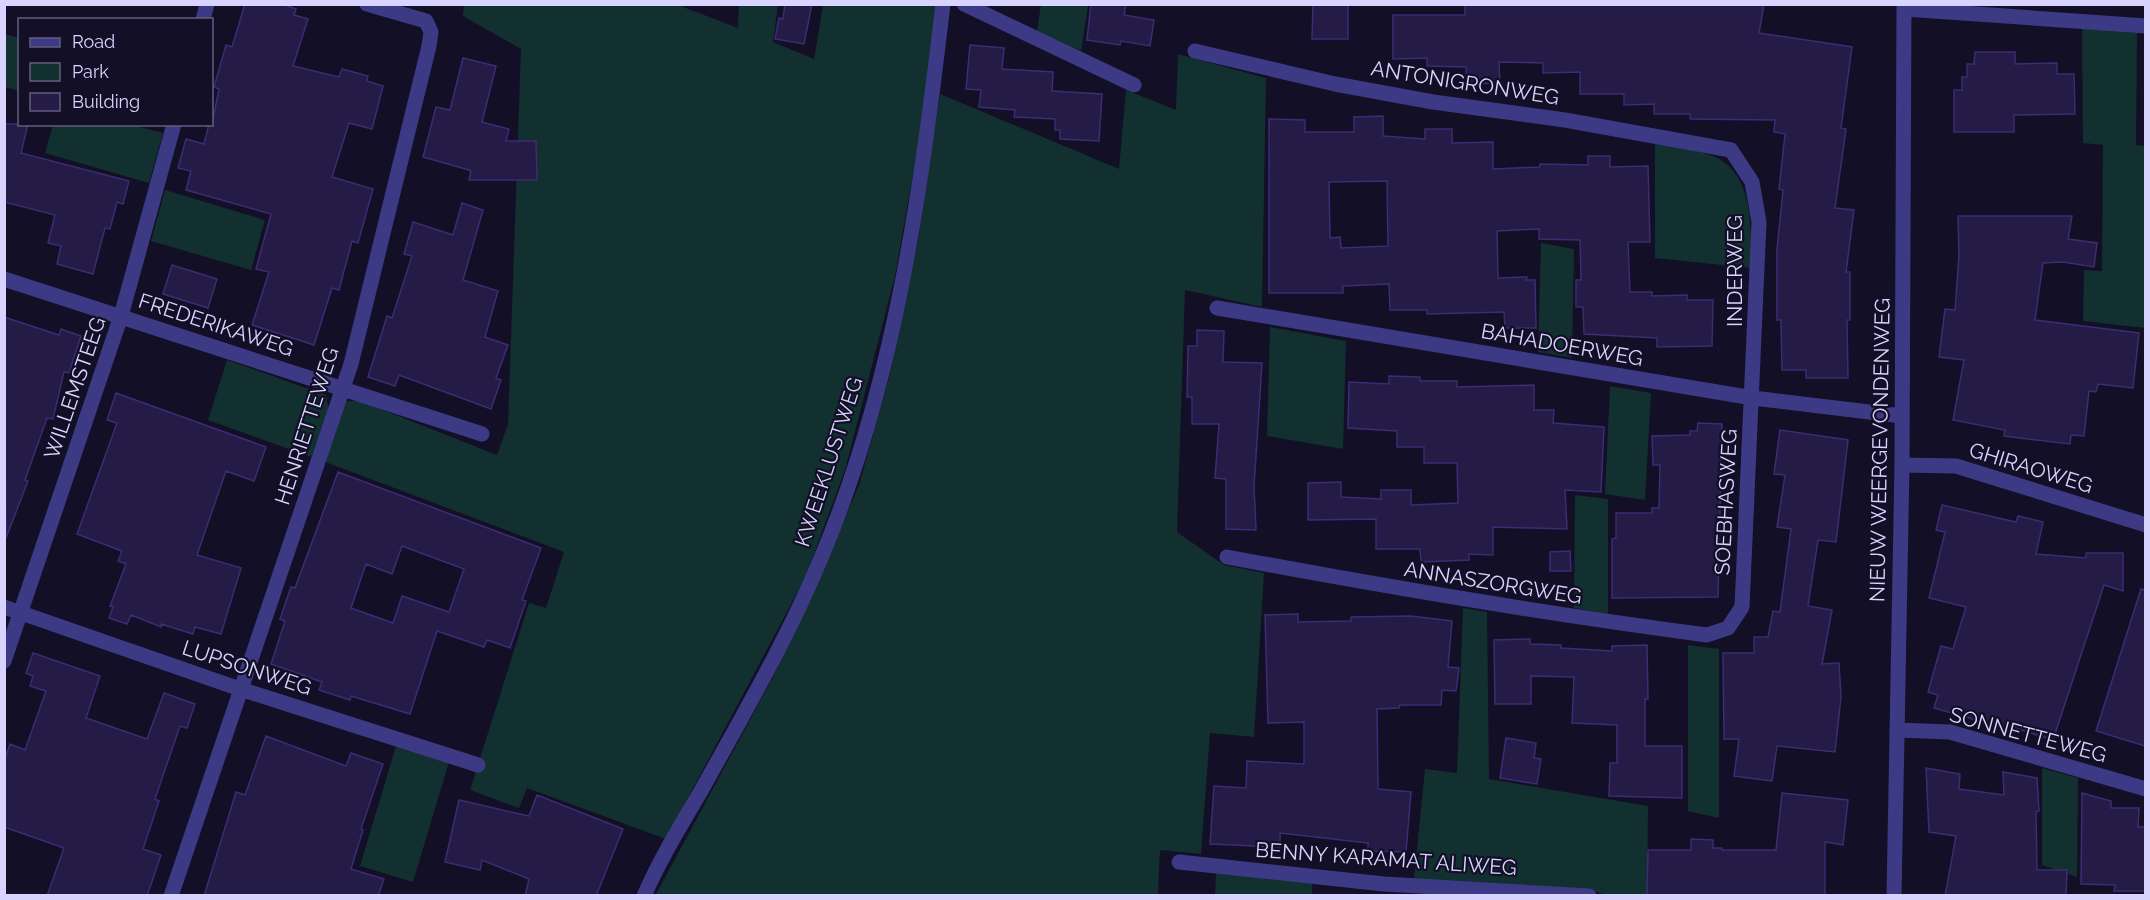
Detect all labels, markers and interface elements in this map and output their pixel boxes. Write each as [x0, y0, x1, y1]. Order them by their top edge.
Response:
legend [18, 18, 213, 126]
text: Road [72, 31, 115, 52]
street label: ANTONIGRONWEG [1369, 55, 1561, 110]
text: Park [72, 61, 109, 82]
text: Building [72, 91, 140, 112]
street label: INDERWEG [1722, 215, 1747, 327]
street label: FREDERIKAWEG [135, 288, 297, 361]
street label: NIEUW WEERGEVONDENWEG [1864, 298, 1895, 602]
street label: WILLEMSTEEG [38, 313, 111, 462]
street label: BAHADOERWEG [1479, 318, 1645, 371]
street label: HENRIETTEWEG [269, 344, 344, 508]
street label: KWEEKLUSTWEG [789, 374, 868, 550]
street label: SOEBHASWEG [1709, 428, 1742, 576]
street label: GHIRAOWEG [1966, 437, 2096, 498]
street label: ANNASZORGWEG [1402, 556, 1584, 609]
street label: LUPSONWEG [179, 635, 315, 700]
street label: SONNETTEWEG [1947, 702, 2109, 768]
street label: BENNY KARAMAT ALIWEG [1254, 837, 1518, 880]

